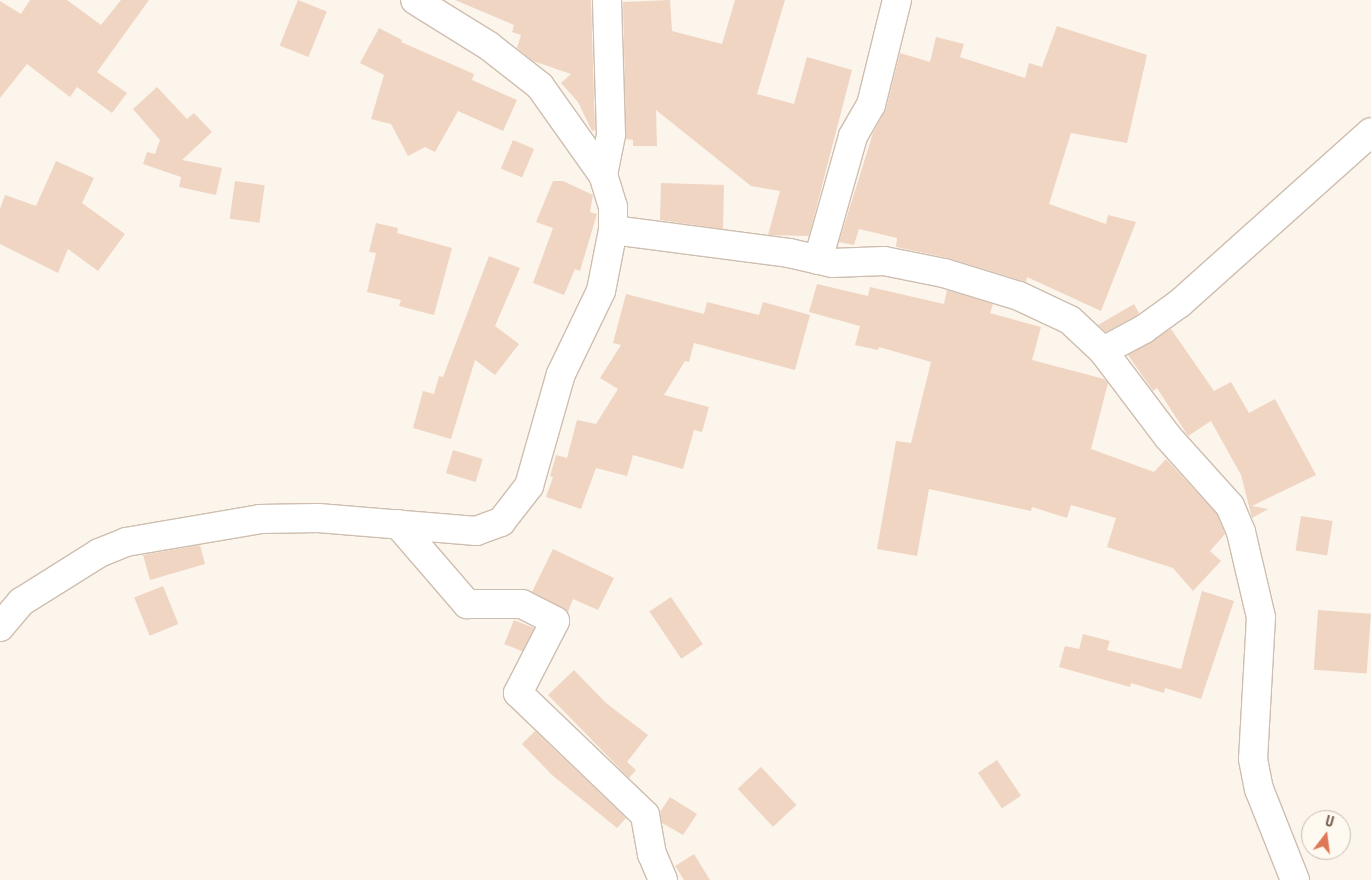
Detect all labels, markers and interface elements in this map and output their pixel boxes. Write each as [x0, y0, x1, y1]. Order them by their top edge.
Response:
north arrow [1301, 810, 1351, 860]
text: U [1324, 813, 1336, 830]

